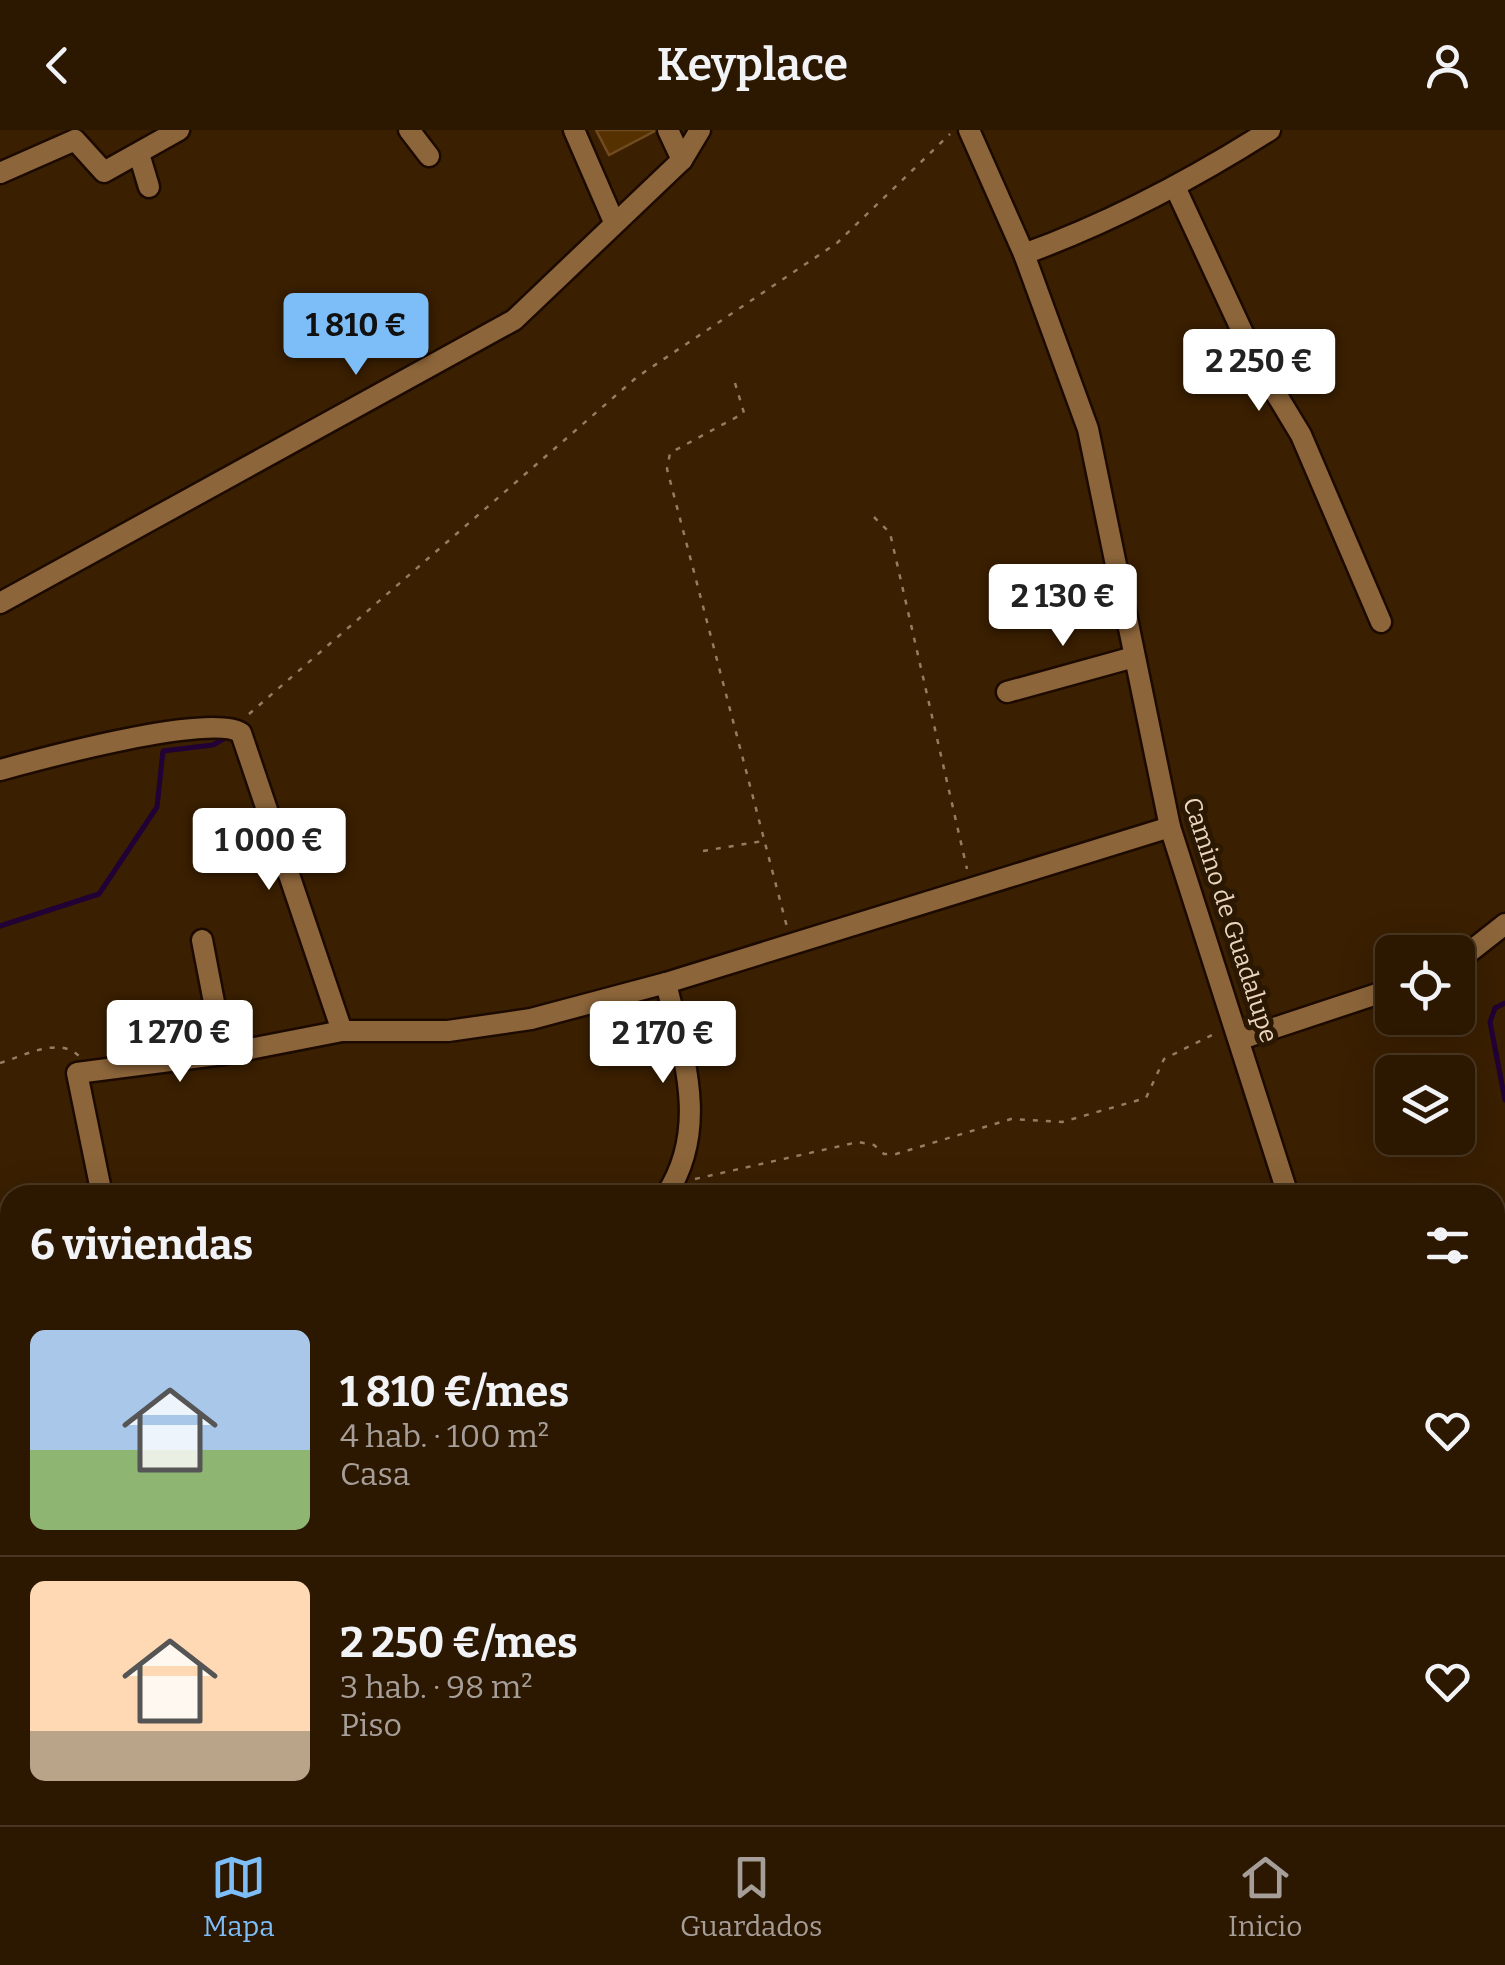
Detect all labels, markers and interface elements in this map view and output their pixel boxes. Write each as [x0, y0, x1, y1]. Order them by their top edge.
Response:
icon: back [30, 38, 85, 93]
text: Keyplace [657, 38, 848, 92]
icon: person [1420, 38, 1475, 93]
pin: 1 810 € [264, 293, 448, 378]
text: 1 810 € [306, 306, 407, 344]
pin: 2 250 € [1167, 329, 1351, 414]
text: 2 250 € [1205, 342, 1313, 380]
pin: 2 130 € [971, 564, 1155, 649]
text: 2 130 € [1011, 577, 1115, 615]
street label: Camino de Guadalupe [1176, 794, 1284, 1046]
pin: 1 000 € [177, 808, 361, 893]
text: 1 000 € [215, 821, 323, 859]
map controls [1375, 935, 1475, 1155]
button: locate [1375, 935, 1475, 1035]
pin: 1 270 € [88, 1000, 272, 1085]
pin: 2 170 € [571, 1001, 755, 1086]
text: 1 270 € [129, 1013, 231, 1051]
text: 2 170 € [612, 1014, 714, 1052]
button: layers [1375, 1055, 1475, 1155]
icon: filters [1420, 1218, 1475, 1273]
text: 6 viviendas [30, 1220, 253, 1270]
text: 1 810 €/mes [340, 1367, 569, 1417]
icon: home [110, 1370, 230, 1490]
icon: heart [1420, 1403, 1475, 1458]
text: 4 hab. · 100 m² [340, 1417, 549, 1455]
text: Casa [340, 1455, 410, 1493]
text: 2 250 €/mes [340, 1618, 578, 1668]
icon: home [110, 1621, 230, 1741]
icon: heart [1420, 1654, 1475, 1709]
text: 3 hab. · 98 m² [340, 1668, 533, 1706]
text: Piso [340, 1706, 402, 1744]
tab: Mapa [203, 1850, 275, 1943]
tab: Guardados [680, 1850, 822, 1943]
tab: Inicio [1228, 1850, 1302, 1943]

